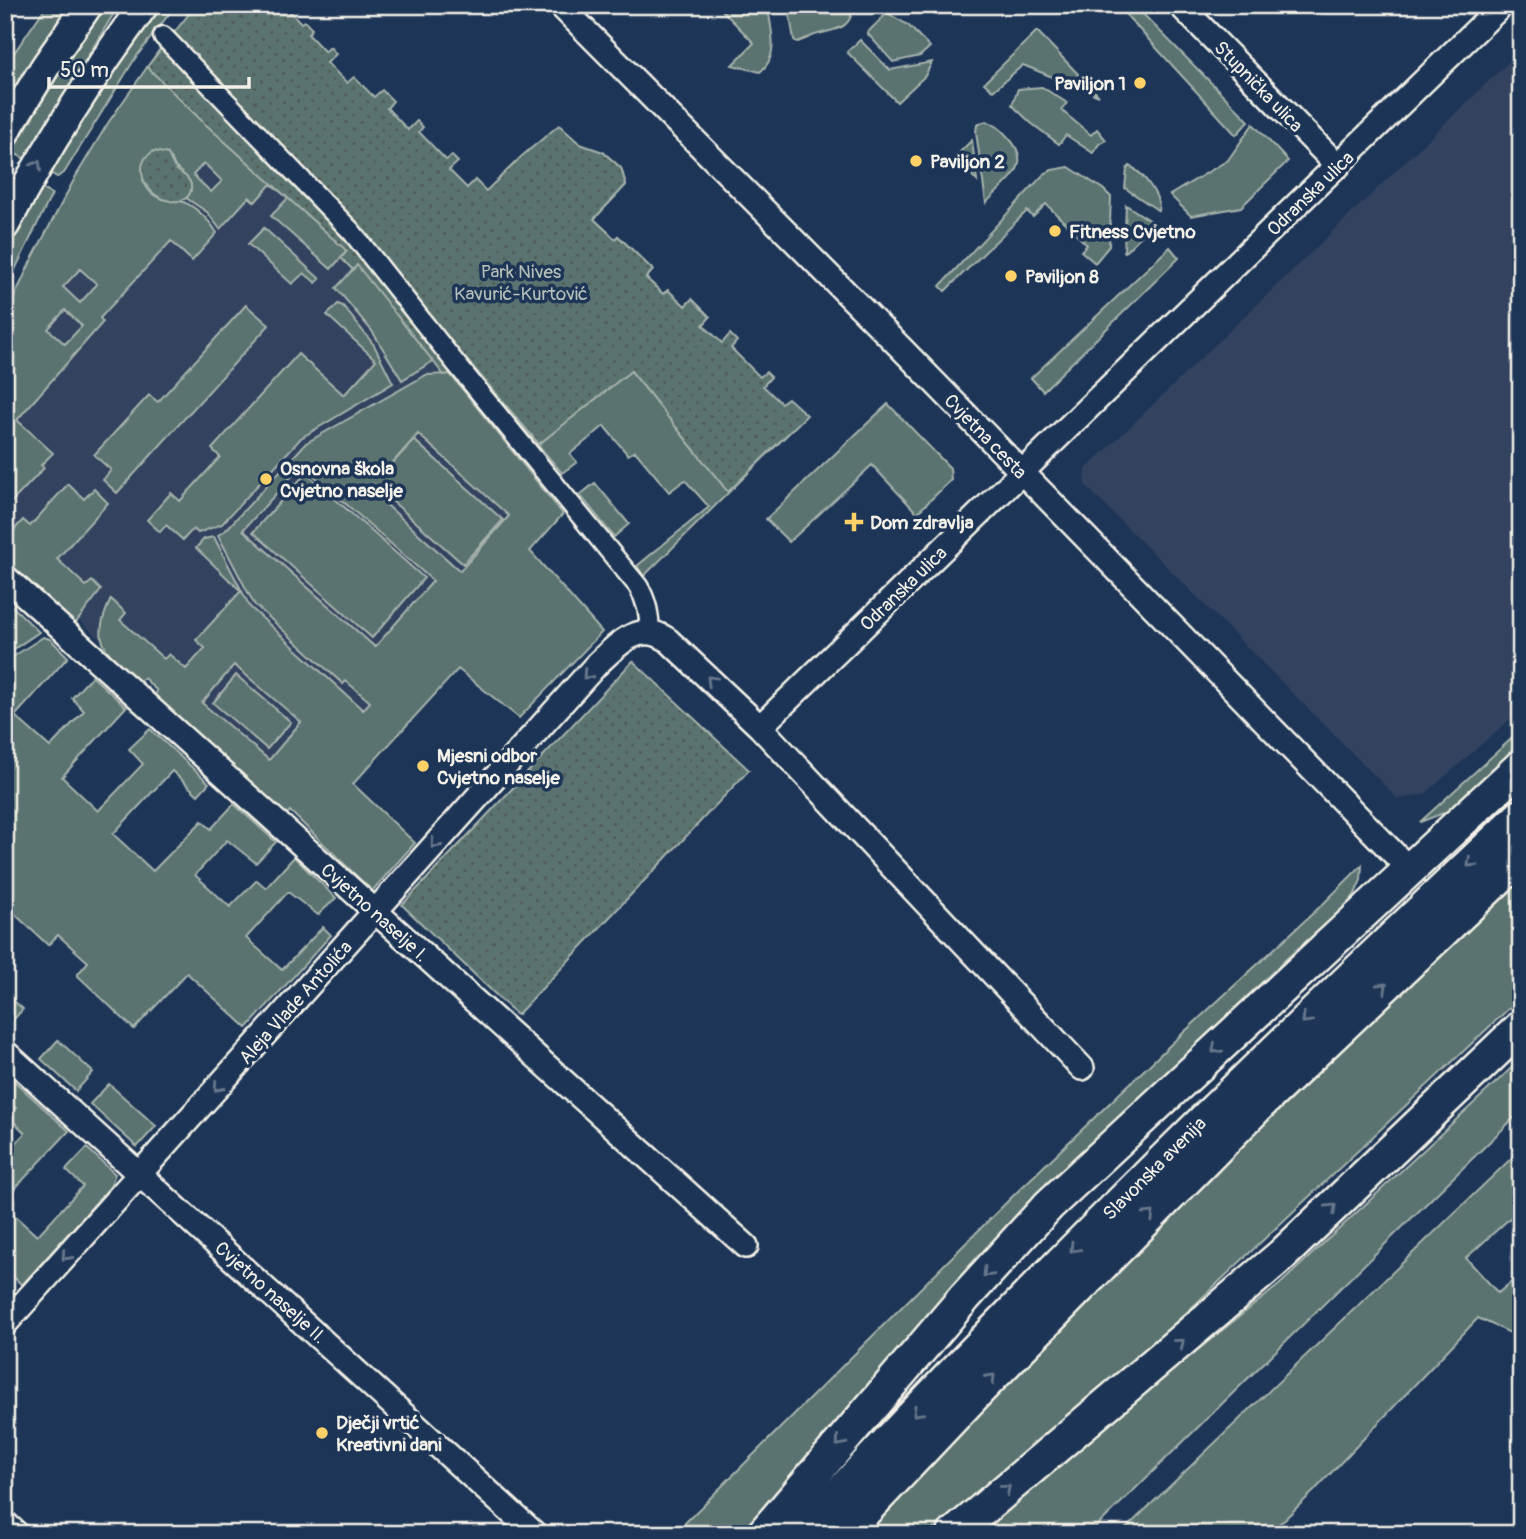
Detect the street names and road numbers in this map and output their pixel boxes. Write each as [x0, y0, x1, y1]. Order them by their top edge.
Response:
street label: Stupnička ulica [1209, 36, 1308, 138]
street label: Odranska ulica [1262, 146, 1359, 241]
street label: Cvjetna cesta [939, 389, 1032, 484]
street label: Odranska ulica [855, 541, 952, 636]
street label: Cvjetno naselje I. [316, 858, 433, 967]
street label: Aleja Vlade Antolića [234, 936, 358, 1070]
street label: Slavonska avenija [1098, 1112, 1212, 1226]
street label: Cvjetno naselje II. [210, 1236, 331, 1349]

